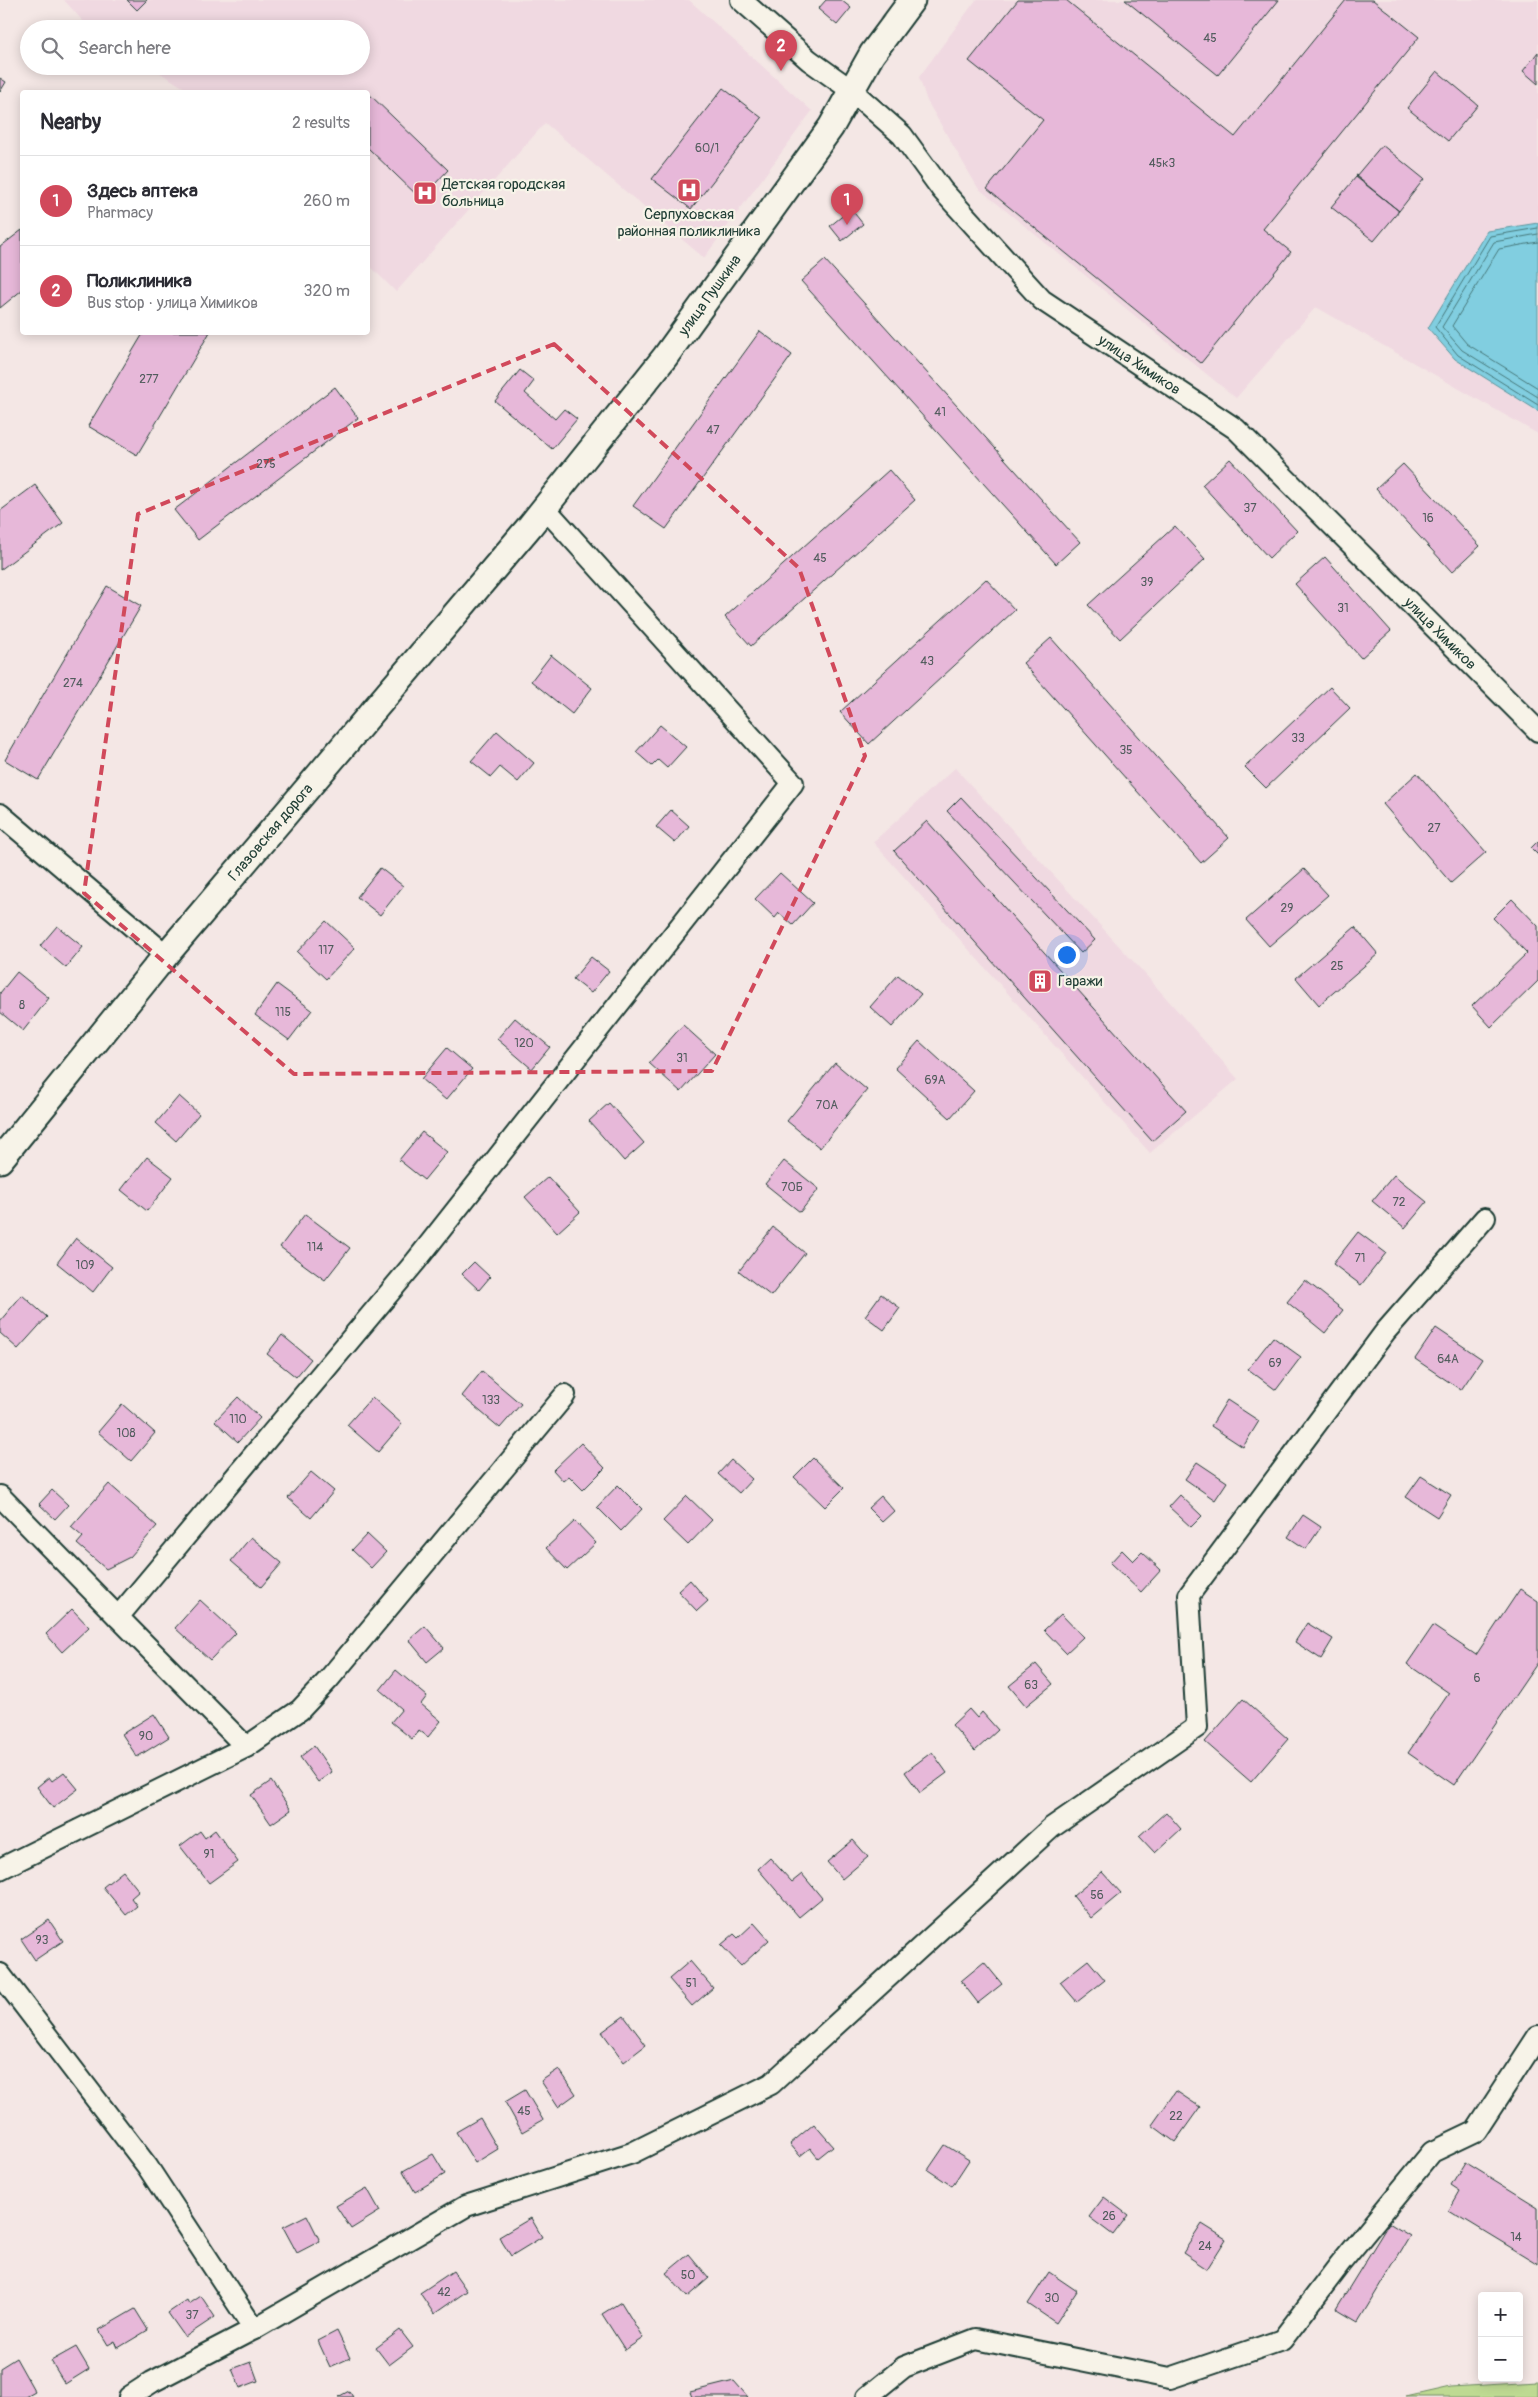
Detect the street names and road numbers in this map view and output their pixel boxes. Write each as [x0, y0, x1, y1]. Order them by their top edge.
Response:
street label: улица Пушкина [673, 251, 745, 340]
street label: улица Химиков [1094, 330, 1184, 399]
street label: улица Химиков [1399, 592, 1481, 674]
street label: Глазовская дорога [224, 779, 317, 885]

